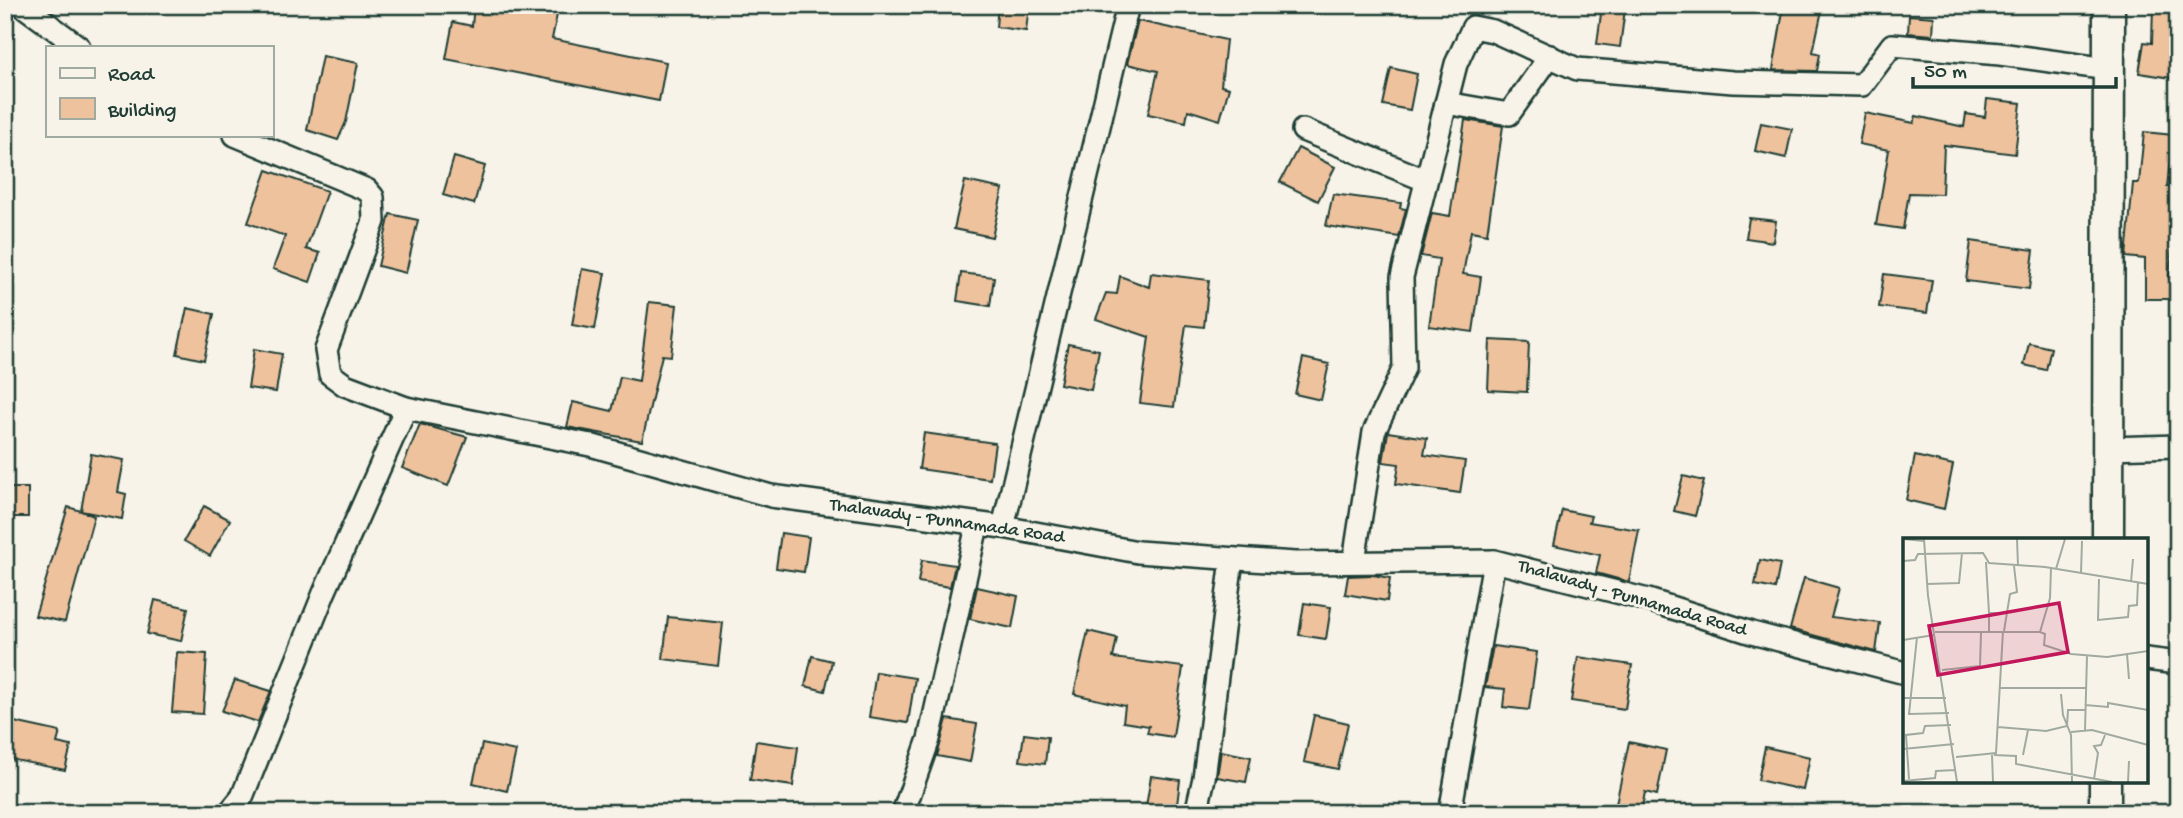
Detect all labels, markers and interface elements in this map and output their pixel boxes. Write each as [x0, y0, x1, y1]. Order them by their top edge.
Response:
legend [46, 46, 273, 136]
scale bar [1913, 46, 2116, 90]
text: 50 m [1924, 61, 1967, 86]
text: Road [108, 64, 156, 89]
text: Building [107, 100, 177, 125]
street label: Thalavady - Punnamada Road [827, 494, 1068, 550]
inset map [1903, 538, 2148, 783]
street label: Thalavady - Punnamada Road [1514, 555, 1751, 643]

